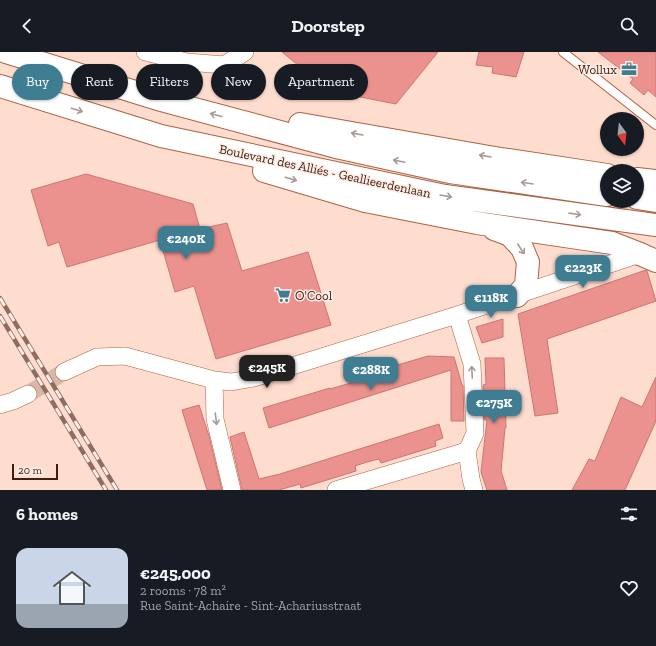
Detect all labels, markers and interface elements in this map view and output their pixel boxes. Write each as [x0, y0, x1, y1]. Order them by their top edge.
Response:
icon: back [16, 15, 38, 37]
text: Doorstep [291, 15, 365, 37]
icon: search [618, 15, 640, 37]
office icon: Wollux [620, 60, 638, 78]
place label: Wollux [578, 62, 617, 77]
chip: Buy [12, 64, 63, 100]
chip: Rent [71, 64, 128, 100]
chip: Filters [136, 64, 203, 100]
chip: New [211, 64, 266, 100]
chip: Apartment [274, 64, 368, 100]
one-way arrow [71, 107, 84, 114]
one-way arrow [210, 111, 223, 118]
north arrow [600, 112, 644, 156]
map controls [600, 112, 644, 208]
one-way arrow [351, 130, 364, 138]
street label: Boulevard des Alliés - Geallieerdenlaan [218, 141, 433, 201]
one-way arrow [479, 152, 492, 160]
one-way arrow [393, 156, 406, 164]
button: layers [600, 164, 644, 208]
one-way arrow [284, 176, 297, 183]
one-way arrow [521, 179, 534, 187]
one-way arrow [439, 192, 452, 200]
one-way arrow [568, 210, 581, 218]
pin: €240K [158, 226, 214, 260]
text: €240K [167, 231, 205, 246]
one-way arrow [517, 244, 526, 255]
pin: €223K [555, 255, 611, 289]
text: €223K [564, 260, 602, 275]
pin: €118K [463, 285, 519, 319]
supermarket icon: O'Cool [274, 286, 292, 304]
place label: O'Cool [295, 288, 333, 303]
text: €118K [474, 290, 508, 305]
pin: €245K [239, 355, 295, 389]
pin: €288K [343, 357, 399, 391]
text: €245K [248, 360, 286, 375]
text: €288K [352, 362, 390, 377]
one-way arrow [469, 366, 476, 379]
pin: €275K [466, 390, 522, 424]
text: €275K [476, 395, 512, 410]
one-way arrow [212, 412, 220, 425]
scale bar [12, 462, 58, 481]
text: 20 m [18, 464, 42, 477]
icon: filters [618, 503, 640, 525]
text: 6 homes [16, 504, 78, 524]
text: €245,000 [140, 563, 211, 583]
icon: home [48, 564, 96, 612]
icon: heart [618, 577, 640, 599]
text: 2 rooms · 78 m² [140, 583, 226, 598]
text: Rue Saint-Achaire - Sint-Achariusstraat [140, 598, 361, 613]

